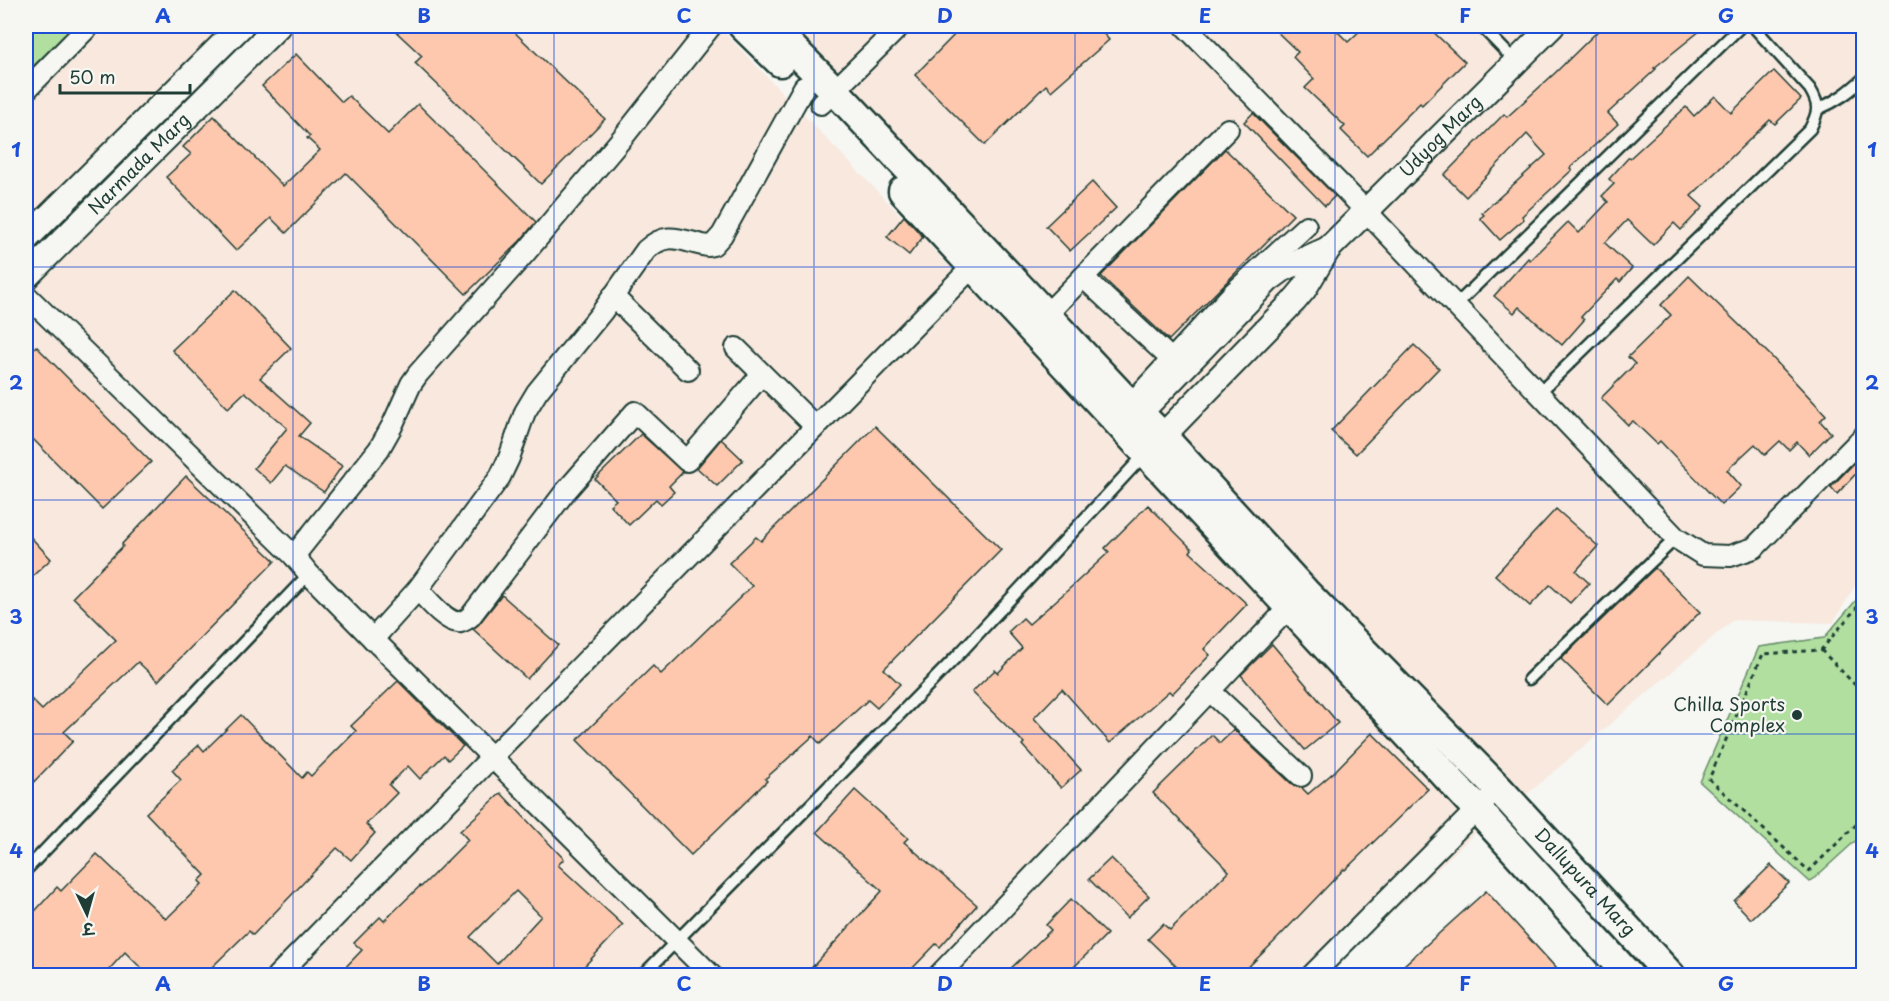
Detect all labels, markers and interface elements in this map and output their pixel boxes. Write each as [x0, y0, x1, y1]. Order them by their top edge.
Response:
text: A [155, 0, 171, 30]
text: B [417, 0, 431, 30]
text: C [676, 0, 692, 30]
text: D [937, 0, 953, 30]
text: E [1199, 0, 1211, 30]
text: F [1459, 0, 1471, 30]
text: G [1718, 0, 1734, 30]
scale bar [60, 57, 190, 95]
text: 50 m [69, 63, 116, 90]
street label: Udyog Marg [1392, 88, 1487, 183]
street label: Narmada Marg [81, 106, 195, 220]
text: 1 [11, 134, 21, 164]
text: 1 [1867, 134, 1877, 164]
text: 2 [9, 367, 23, 397]
text: 2 [1865, 367, 1879, 397]
text: 3 [9, 601, 23, 631]
text: 3 [1865, 601, 1879, 631]
place label: Chilla Sports Complex [1673, 690, 1785, 738]
marker: Chilla Sports Complex [1790, 708, 1804, 722]
street label: Dallupura Marg [1529, 821, 1643, 942]
text: 4 [9, 835, 23, 865]
text: 4 [1865, 835, 1879, 865]
north arrow [57, 884, 117, 944]
text: उ [81, 917, 97, 942]
text: A [155, 968, 171, 998]
text: B [417, 968, 431, 998]
text: C [676, 968, 692, 998]
text: D [937, 968, 953, 998]
text: E [1199, 968, 1211, 998]
text: F [1459, 968, 1471, 998]
text: G [1718, 968, 1734, 998]

